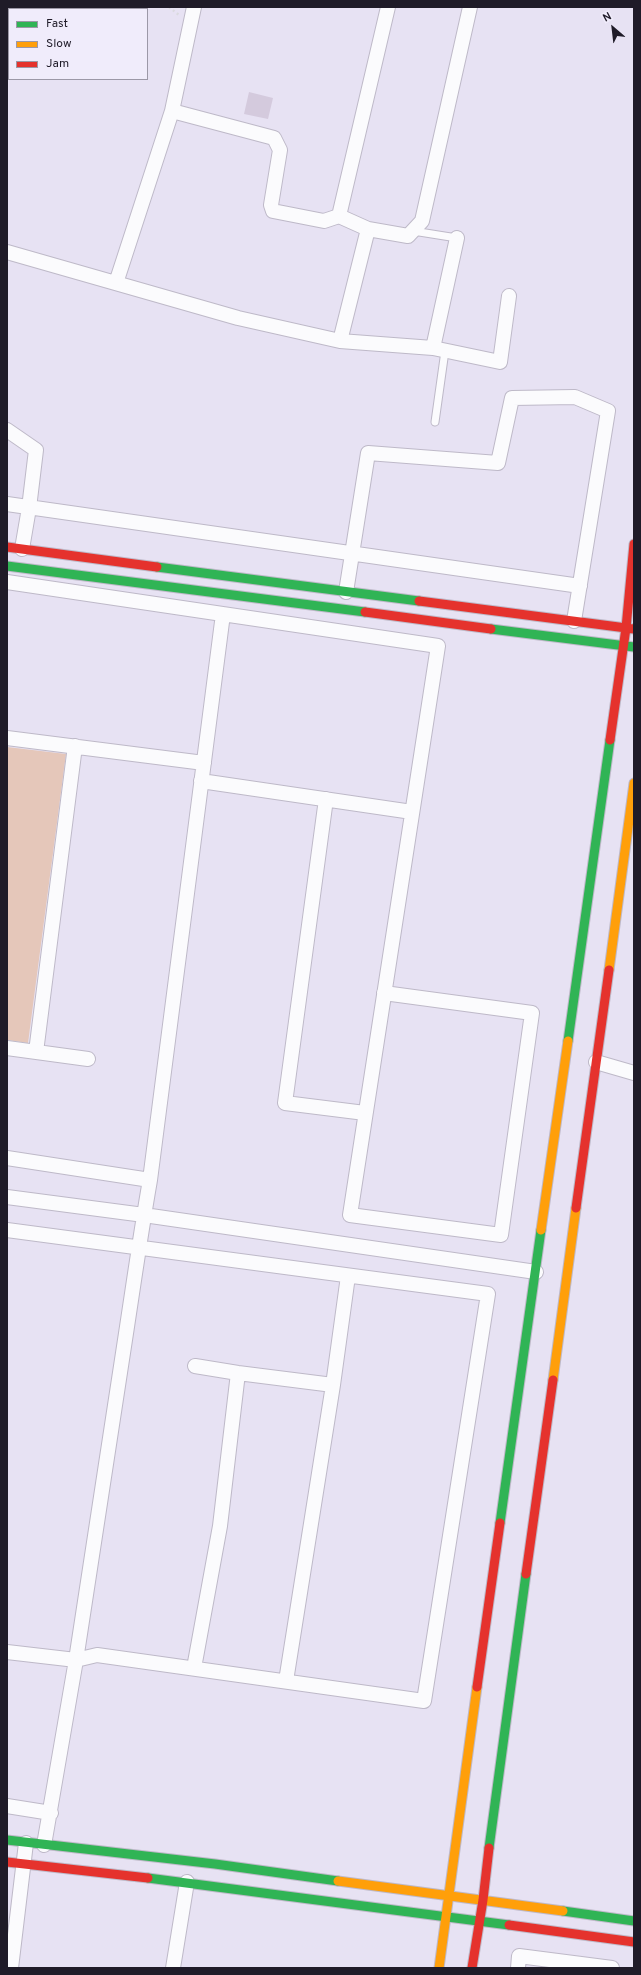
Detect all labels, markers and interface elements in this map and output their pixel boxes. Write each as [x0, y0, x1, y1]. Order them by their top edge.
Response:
legend [8, 8, 148, 80]
north arrow [593, 8, 633, 48]
text: N [601, 9, 614, 25]
text: Fast [46, 16, 68, 32]
text: Slow [46, 36, 72, 52]
text: Jam [46, 56, 69, 72]

